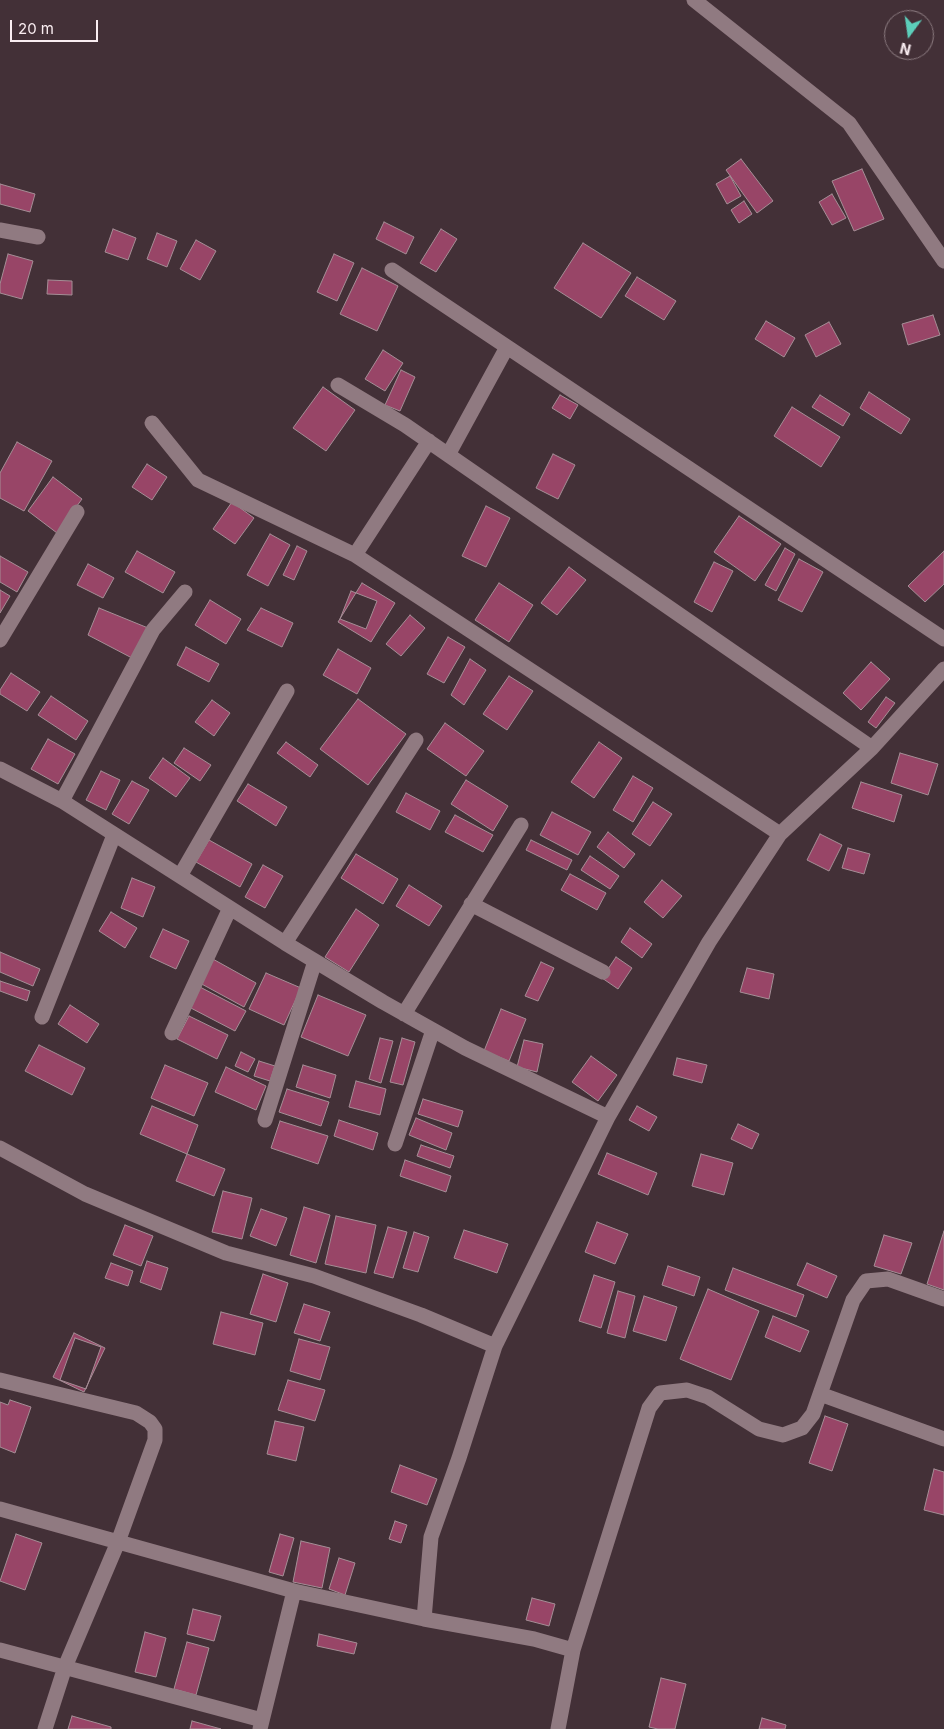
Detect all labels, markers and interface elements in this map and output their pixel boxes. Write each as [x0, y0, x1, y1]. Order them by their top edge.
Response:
scale bar [12, 10, 100, 42]
north arrow [884, 10, 934, 60]
text: 20 m [18, 19, 54, 38]
text: N [898, 40, 913, 59]

